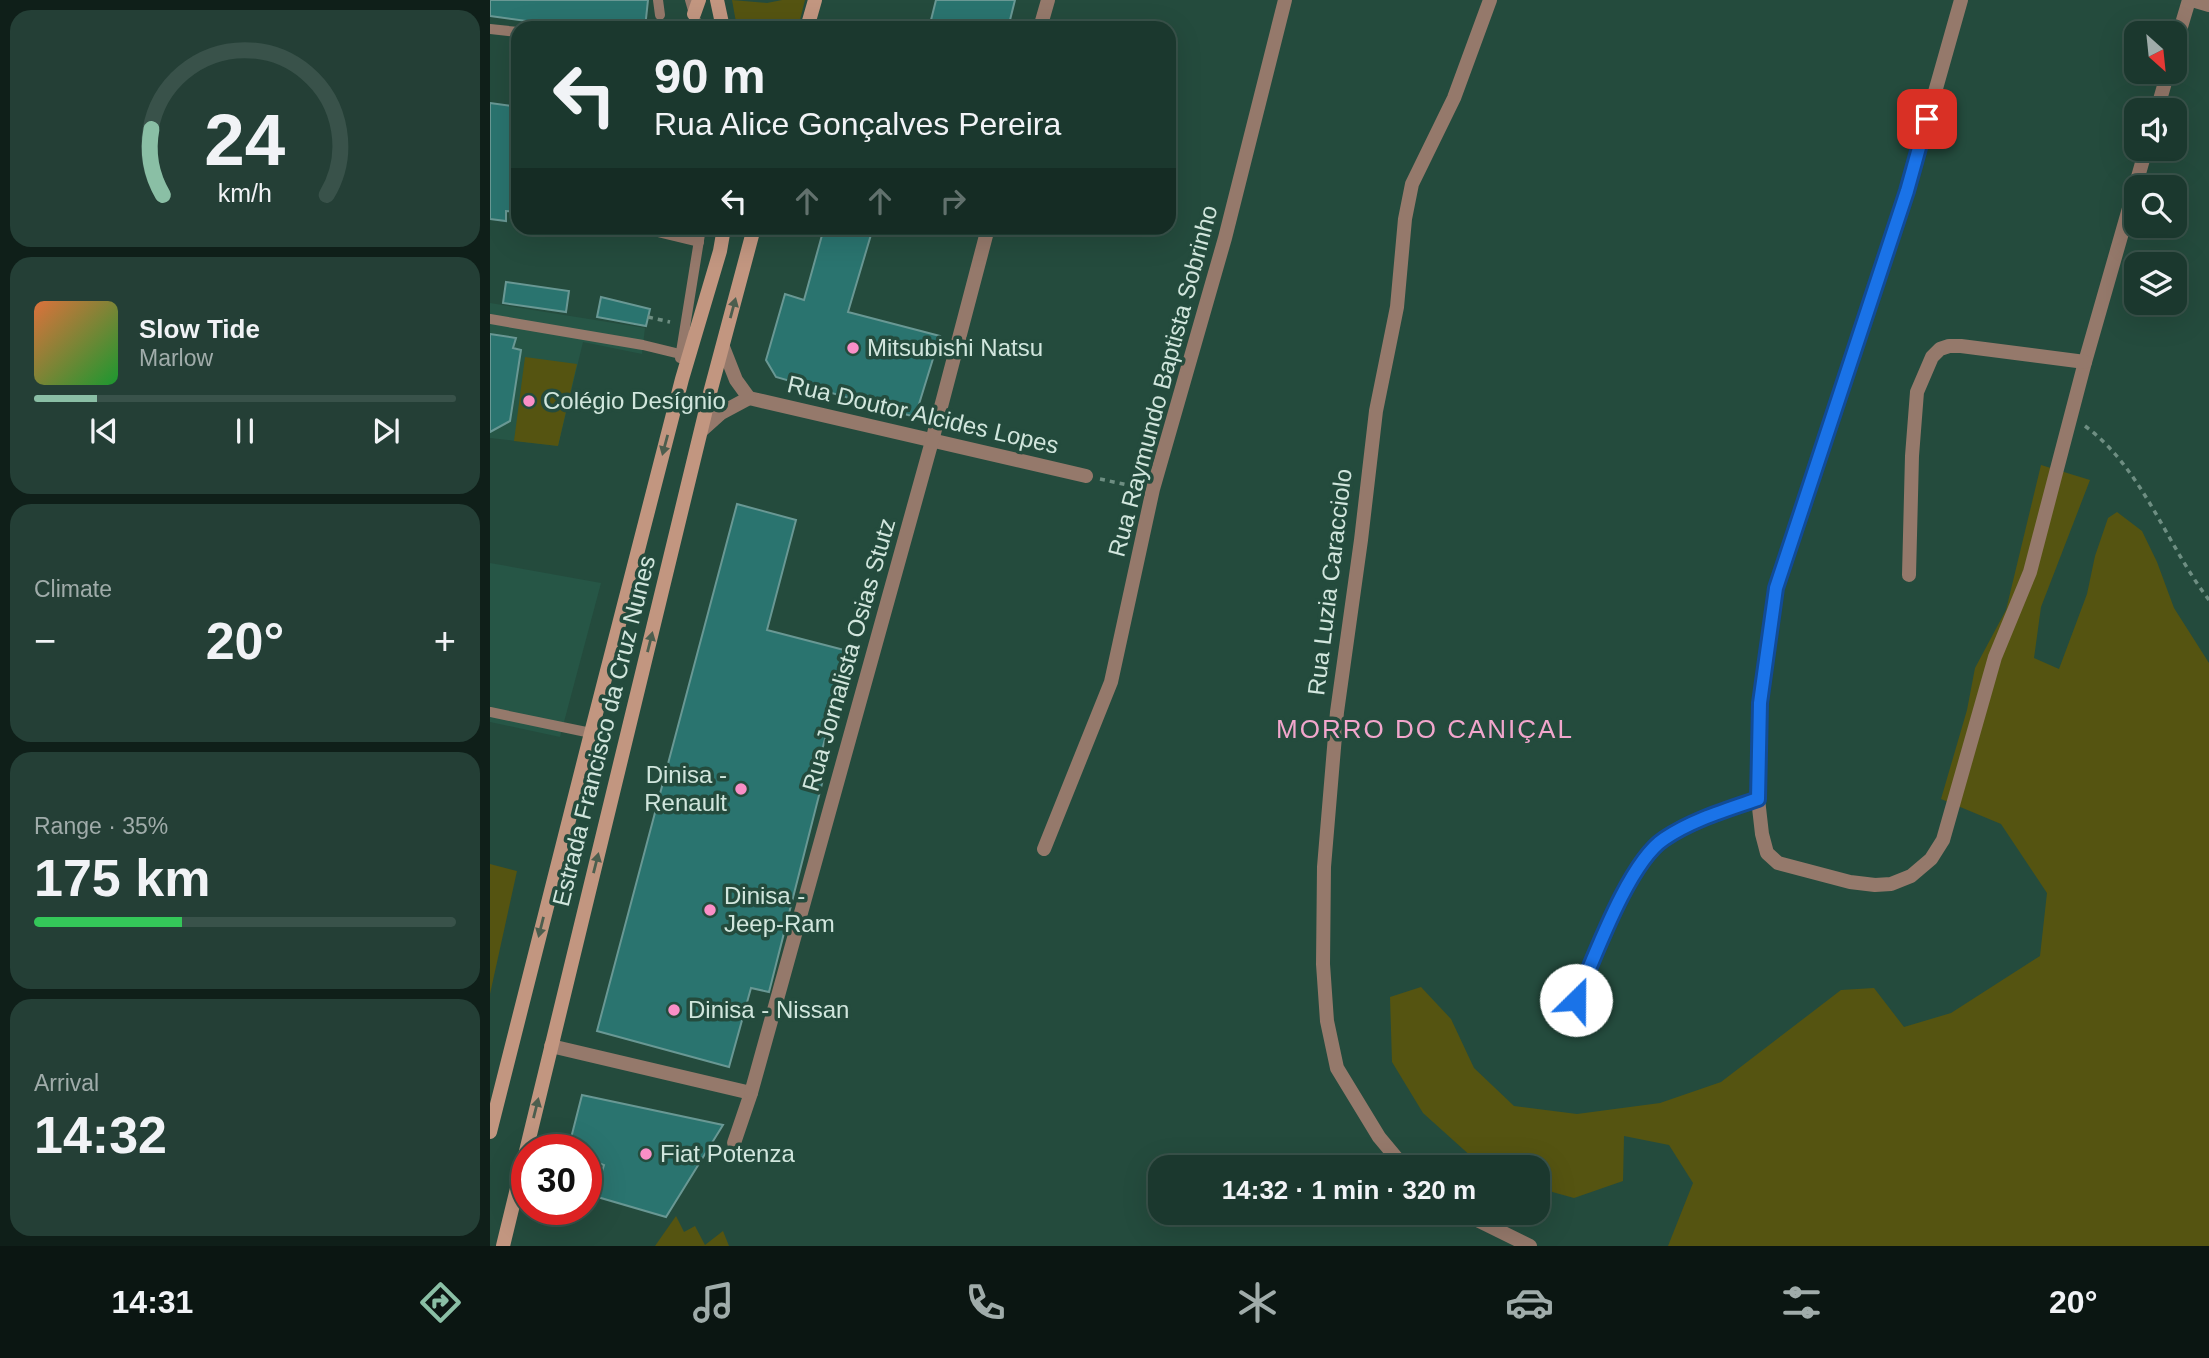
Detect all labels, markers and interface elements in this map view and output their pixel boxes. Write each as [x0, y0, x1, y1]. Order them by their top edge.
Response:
north arrow [2124, 21, 2188, 84]
map controls [2124, 21, 2187, 315]
icon: left [539, 49, 630, 140]
text: 90 m [654, 49, 766, 103]
pin [1897, 89, 1957, 149]
button: sound [2124, 98, 2187, 161]
text: 24 [205, 99, 286, 180]
icon: arrive [1908, 100, 1946, 138]
text: Rua Alice Gonçalves Pereira [654, 106, 1061, 142]
button: search [2124, 175, 2187, 238]
text: km/h [218, 178, 272, 206]
icon: left [715, 182, 753, 220]
icon: ahead [788, 182, 826, 220]
icon: ahead [861, 182, 899, 220]
icon: right [934, 182, 972, 220]
street label: Rua Raymundo Baptista Sobrinho [1103, 202, 1223, 560]
button: layers [2124, 252, 2187, 315]
one-way arrow [728, 297, 739, 319]
text: Slow Tide [139, 314, 260, 344]
place label: Mitsubishi Natsu [867, 334, 1043, 361]
marker: Mitsubishi Natsu [845, 340, 861, 356]
text: Marlow [139, 345, 213, 371]
street label: Rua Doutor Alcides Lopes [785, 370, 1061, 459]
place label: Colégio Desígnio [543, 387, 726, 414]
marker: Colégio Desígnio [521, 393, 537, 409]
icon: previous [85, 412, 123, 450]
icon: pause [226, 412, 264, 450]
icon: next [367, 412, 405, 450]
one-way arrow [659, 434, 670, 456]
street label: Rua Luzia Caracciolo [1302, 467, 1357, 697]
street label: Rua Jornalista Osias Stutz [797, 515, 900, 795]
street label: Estrada Francisco da Cruz Nunes [547, 553, 660, 909]
text: Climate [34, 576, 112, 602]
text: 20° [206, 612, 284, 670]
text: − [34, 620, 56, 662]
text: + [434, 620, 456, 662]
one-way arrow [644, 631, 655, 653]
district label: MORRO DO CANIÇAL [1276, 714, 1574, 744]
place label: Dinisa - Renault [644, 761, 727, 816]
marker: Dinisa - Renault [733, 781, 749, 797]
text: Range · 35% [34, 813, 168, 839]
text: 175 km [34, 849, 210, 907]
one-way arrow [590, 852, 601, 874]
place label: Dinisa - Jeep-Ram [724, 882, 835, 937]
marker: Dinisa - Jeep-Ram [702, 902, 718, 918]
one-way arrow [535, 916, 546, 938]
position arrow [1539, 963, 1613, 1037]
place label: Dinisa - Nissan [688, 996, 849, 1023]
marker: Dinisa - Nissan [666, 1002, 682, 1018]
text: Arrival [34, 1070, 99, 1096]
one-way arrow [531, 1097, 542, 1119]
text: 14:32 [34, 1106, 167, 1164]
speed limit sign: 30 [511, 1134, 602, 1225]
place label: Fiat Potenza [660, 1140, 795, 1167]
marker: Fiat Potenza [638, 1146, 654, 1162]
text: 14:32 · 1 min · 320 m [1222, 1175, 1476, 1205]
icon: directions [416, 1278, 465, 1327]
icon: music [689, 1278, 738, 1327]
icon: phone [961, 1278, 1010, 1327]
icon: climate [1233, 1278, 1282, 1327]
icon: car [1505, 1278, 1554, 1327]
icon: filters [1777, 1278, 1826, 1327]
text: 14:31 [112, 1284, 193, 1320]
text: 20° [2049, 1284, 2097, 1320]

